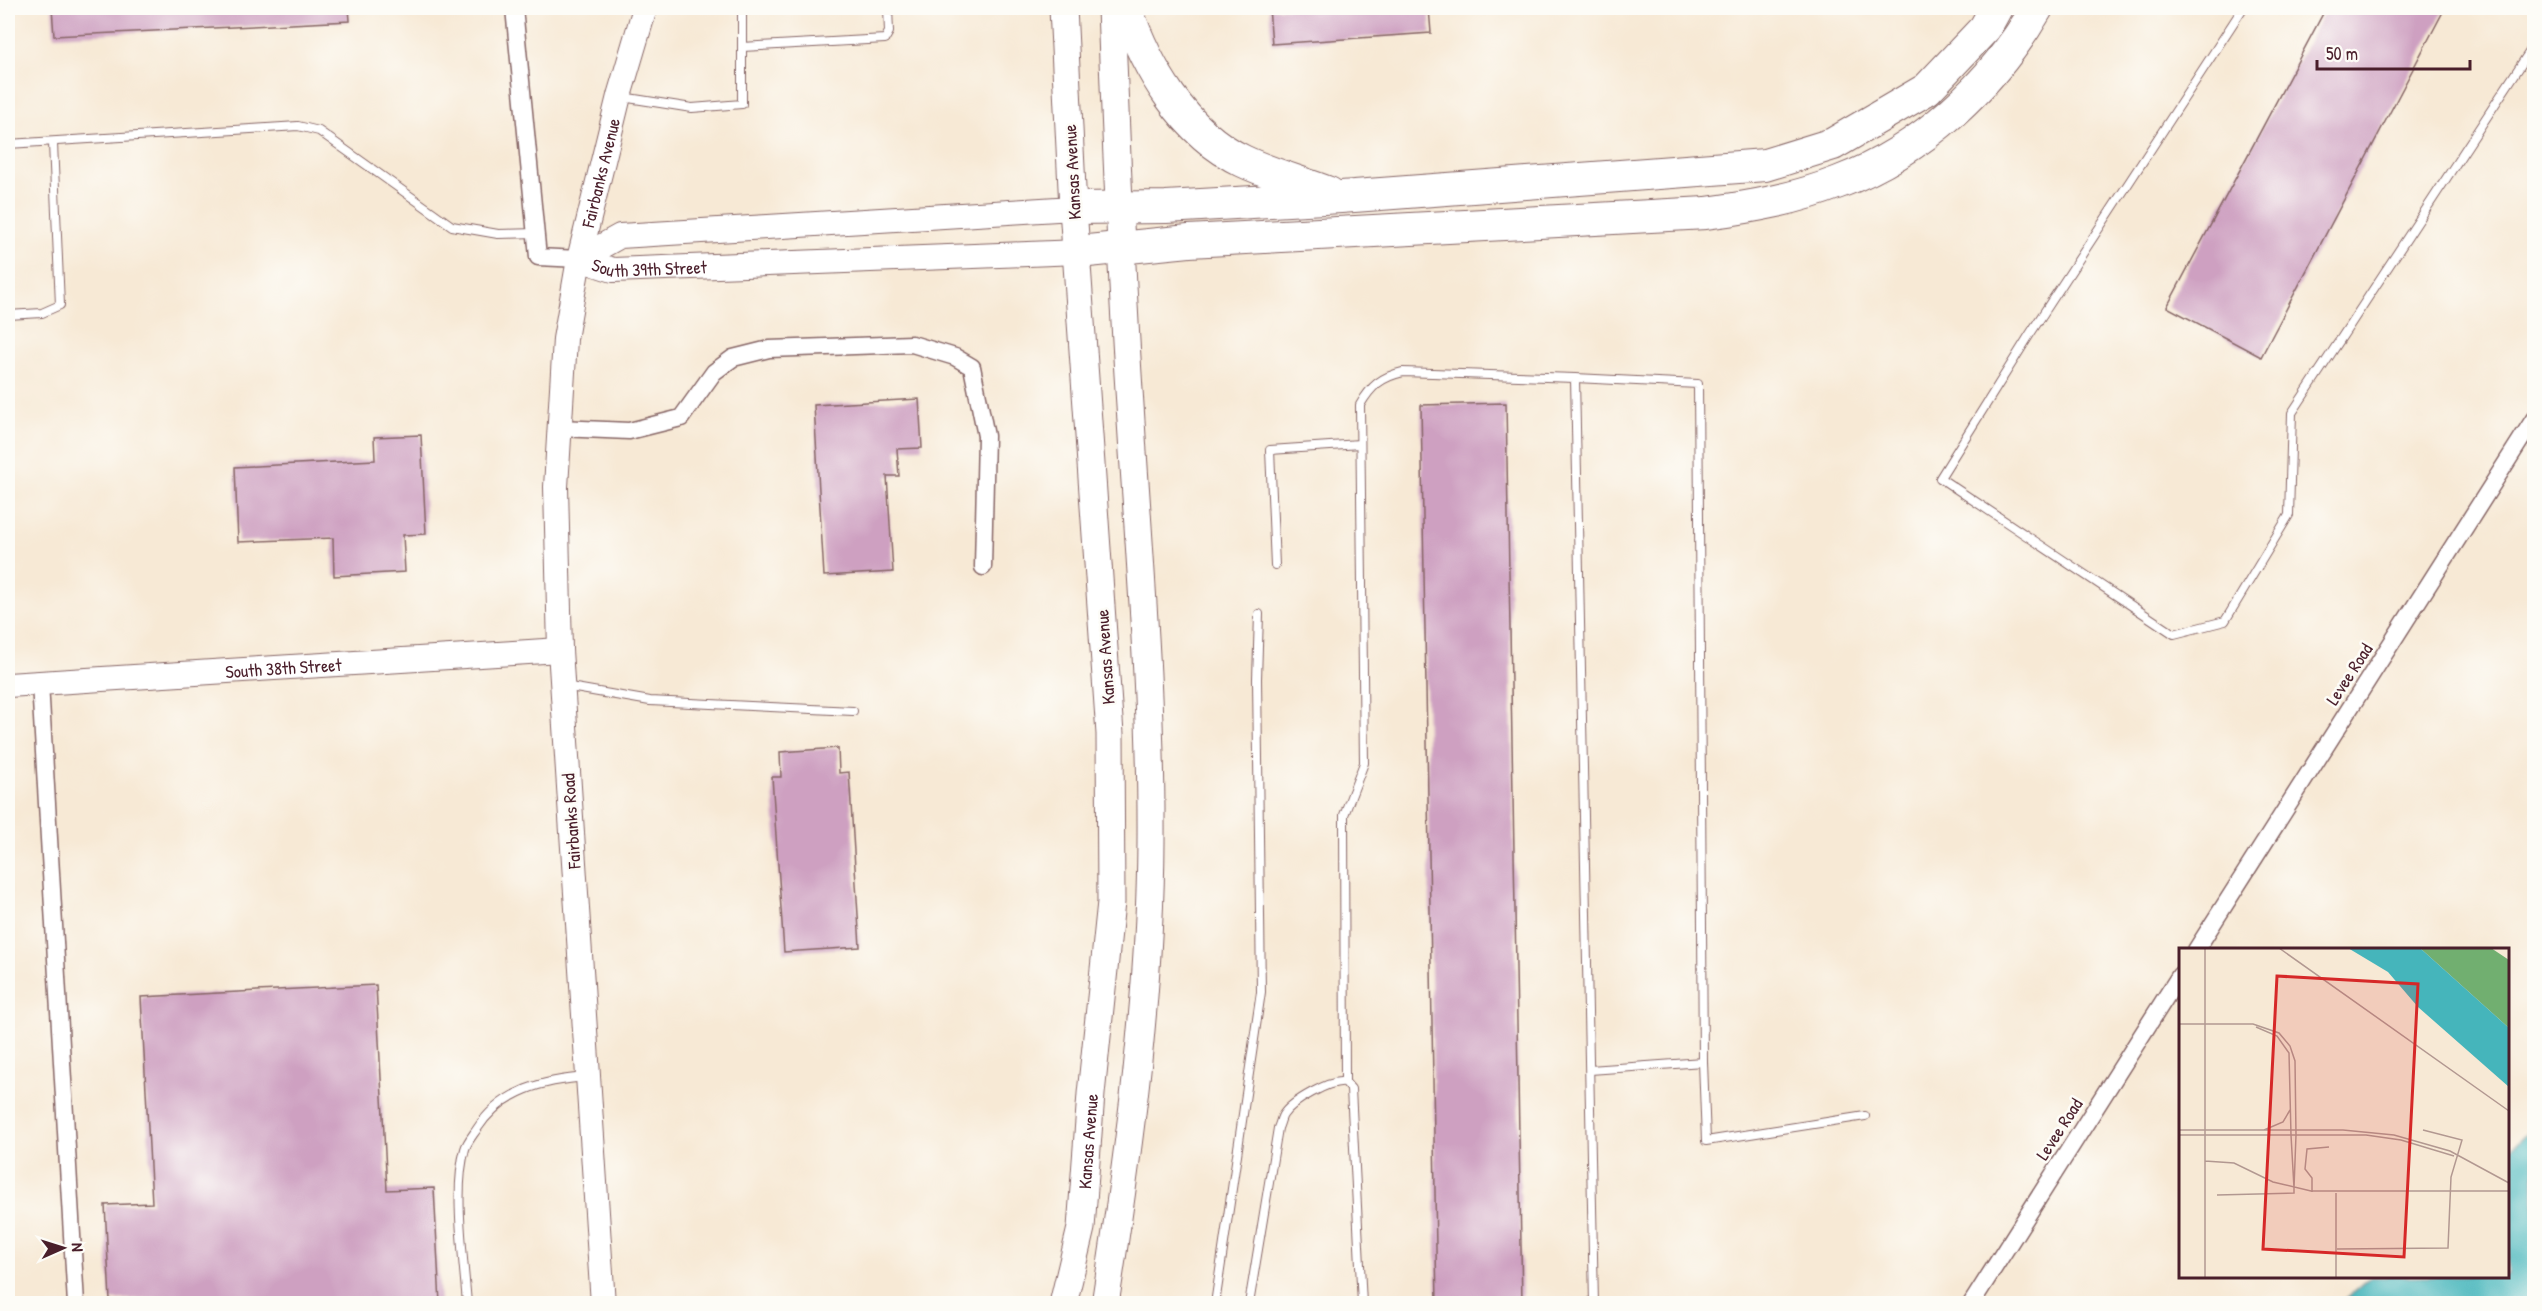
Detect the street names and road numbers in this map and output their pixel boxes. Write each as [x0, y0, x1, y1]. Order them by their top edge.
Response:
street label: Fairbanks Avenue [575, 115, 626, 231]
street label: Kansas Avenue [1057, 124, 1087, 220]
street label: South 39th Street [589, 252, 708, 282]
street label: Kansas Avenue [1089, 609, 1121, 705]
street label: Levee Road [2320, 638, 2378, 710]
street label: South 38th Street [225, 651, 343, 684]
street label: Fairbanks Road [555, 773, 587, 870]
street label: Kansas Avenue [1071, 1093, 1103, 1190]
street label: Levee Road [2030, 1093, 2088, 1165]

